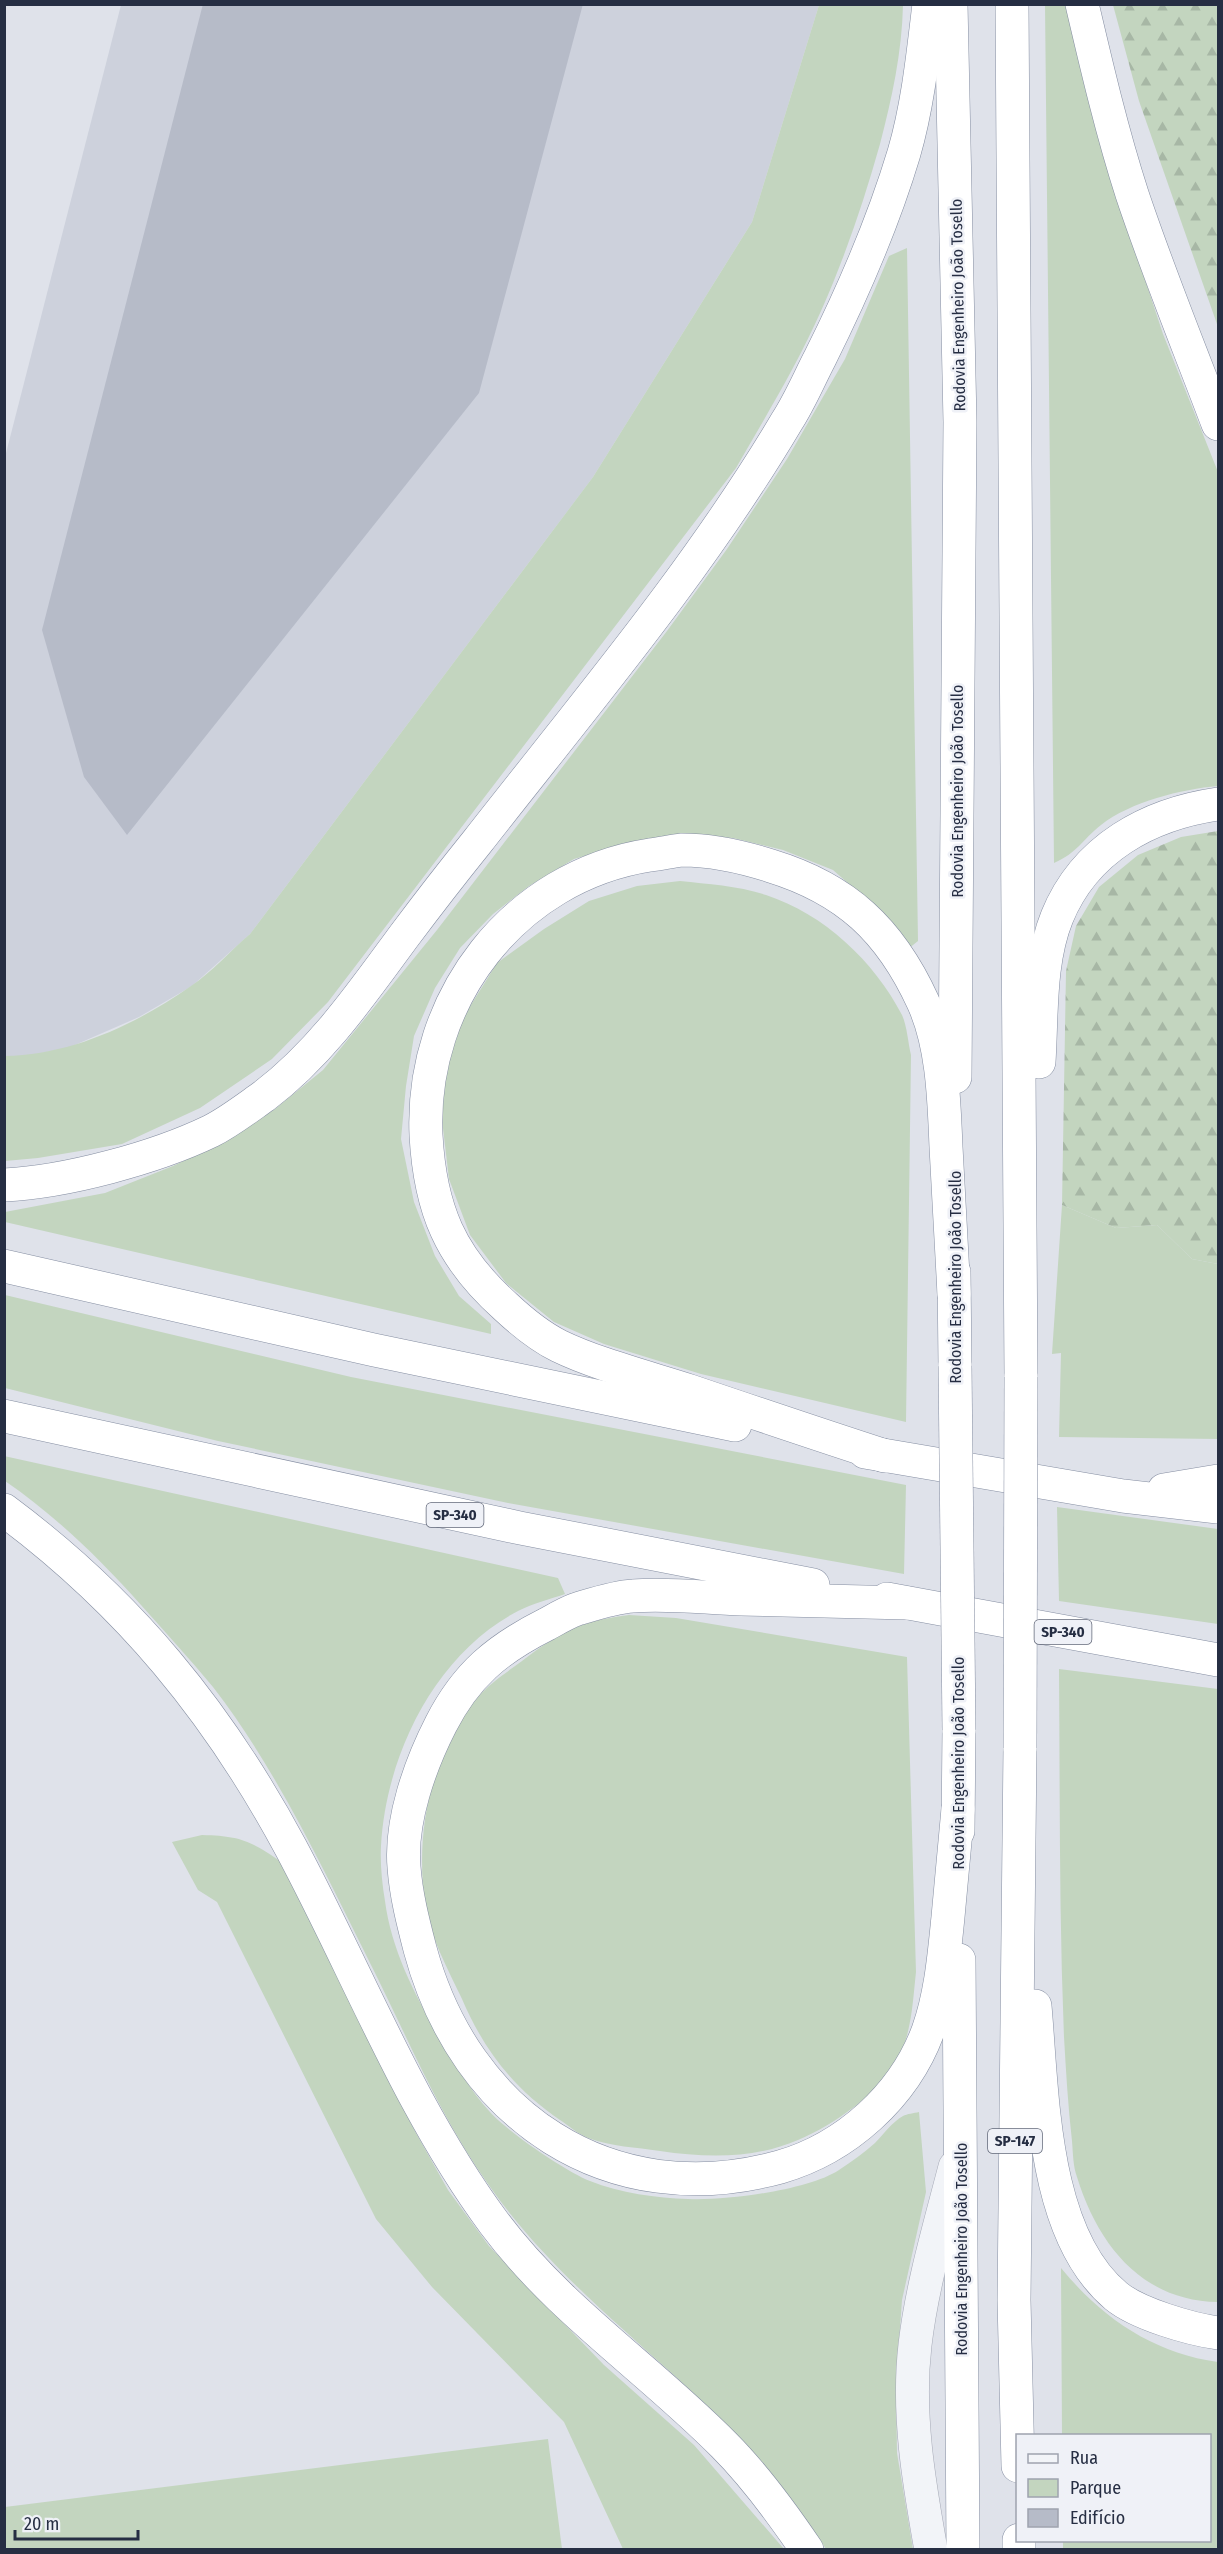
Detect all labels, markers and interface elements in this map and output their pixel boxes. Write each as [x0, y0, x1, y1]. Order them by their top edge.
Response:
street label: Rodovia Engenheiro João Tosello [947, 198, 969, 412]
street label: Rodovia Engenheiro João Tosello [948, 685, 967, 897]
street label: Rodovia Engenheiro João Tosello [946, 1171, 965, 1383]
road number: SP-340 [426, 1503, 484, 1527]
road number: SP-340 [1034, 1620, 1092, 1644]
street label: Rodovia Engenheiro João Tosello [949, 1657, 968, 1869]
road number: SP-147 [988, 2129, 1042, 2153]
street label: Rodovia Engenheiro João Tosello [952, 2143, 971, 2355]
legend [1016, 2434, 1211, 2542]
text: Rua [1070, 2447, 1098, 2469]
text: Parque [1070, 2477, 1121, 2499]
scale bar [15, 2503, 138, 2541]
text: Edifício [1070, 2507, 1125, 2529]
text: 20 m [24, 2513, 59, 2535]

